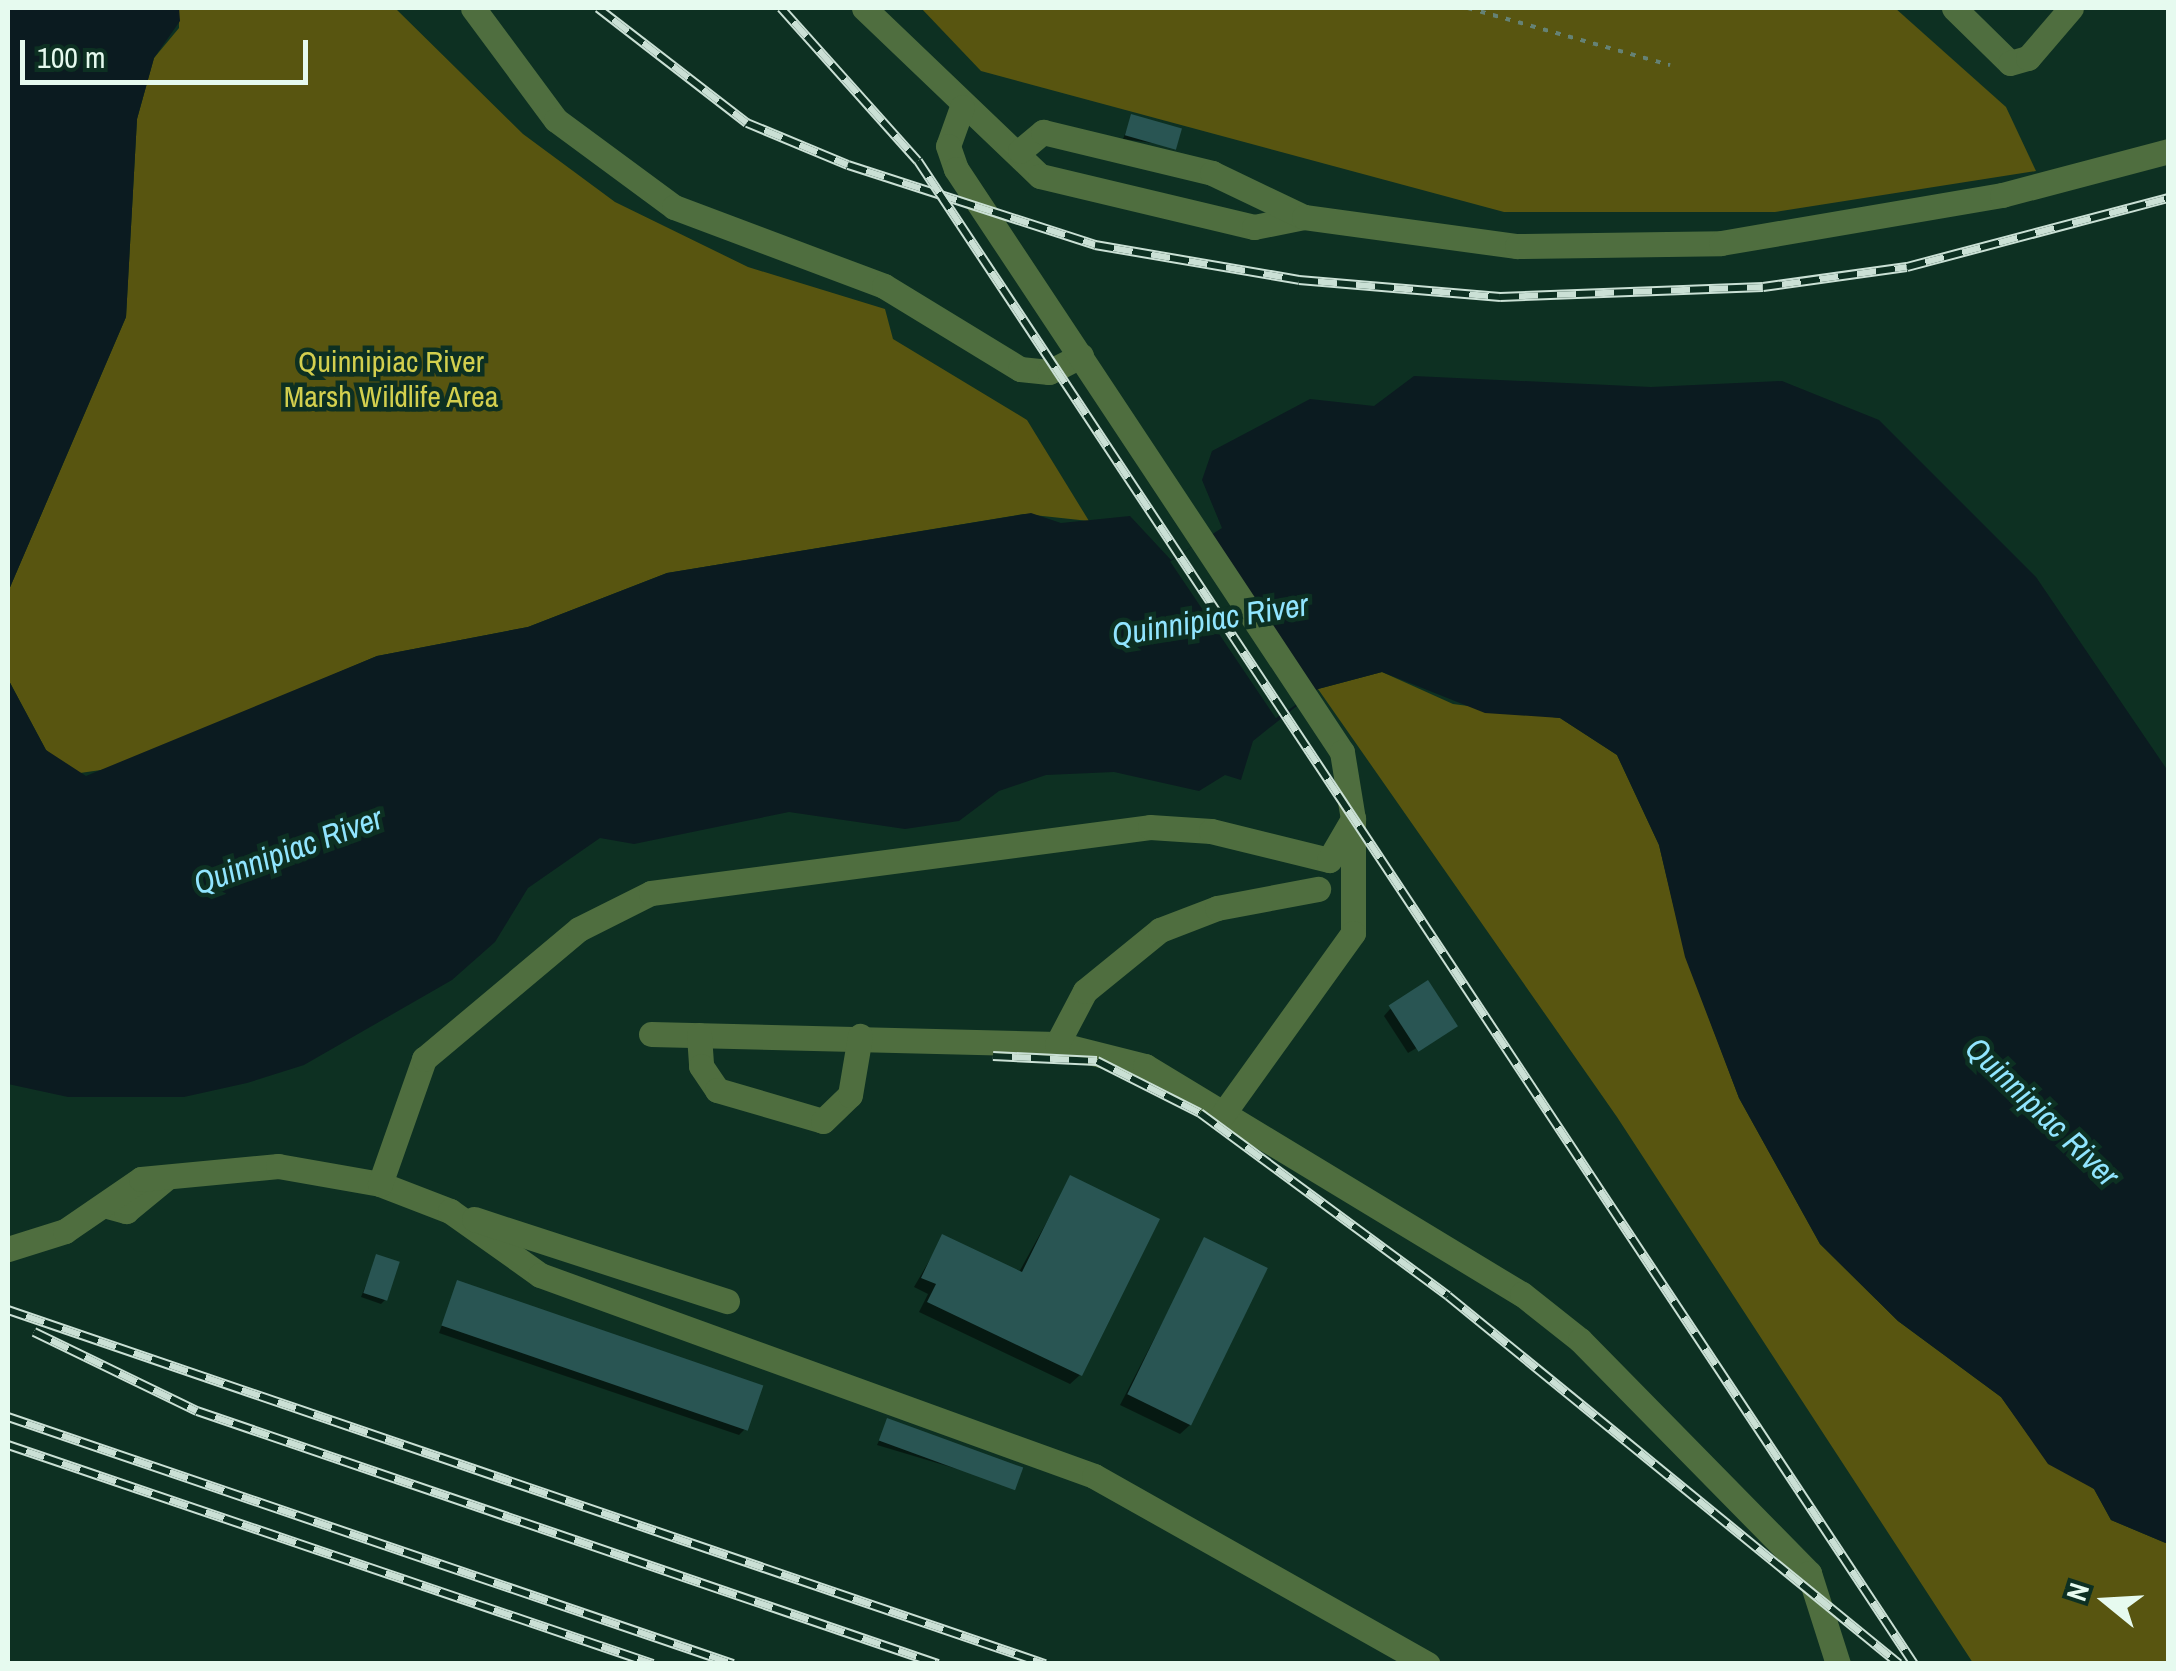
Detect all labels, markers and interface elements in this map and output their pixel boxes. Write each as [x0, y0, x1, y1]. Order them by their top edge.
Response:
scale bar [25, 20, 312, 82]
text: 100 m [37, 37, 105, 77]
park label: Quinnipiac River Marsh Wildlife Area [283, 343, 499, 414]
water label: Quinnipiac River [1109, 586, 1311, 654]
water label: Quinnipiac River [188, 799, 388, 903]
water label: Quinnipiac River [1957, 1029, 2127, 1195]
north arrow [2056, 1551, 2156, 1651]
text: N [2057, 1578, 2098, 1605]

